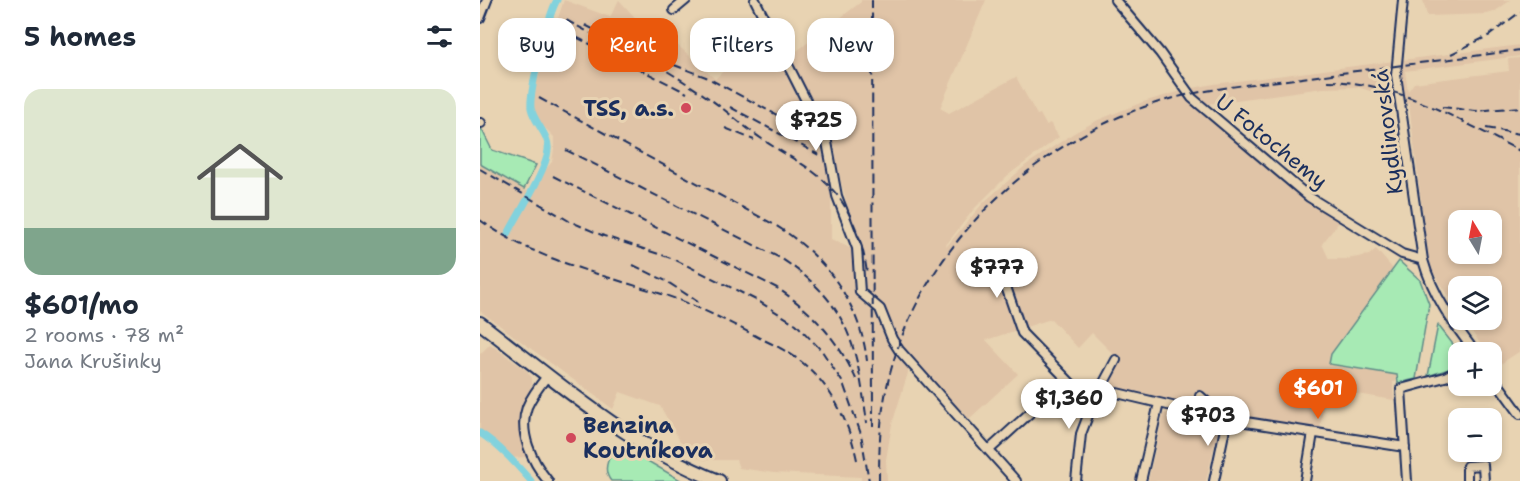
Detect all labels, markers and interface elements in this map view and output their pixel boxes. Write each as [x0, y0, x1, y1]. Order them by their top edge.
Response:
chip: Buy [498, 18, 576, 72]
chip: Rent [588, 18, 678, 72]
chip: Filters [690, 18, 795, 72]
chip: New [807, 18, 894, 72]
text: 5 homes [24, 19, 136, 54]
icon: filters [423, 20, 456, 53]
street label: Kydlinovská [1365, 67, 1410, 196]
street label: U Fotochemy [1209, 87, 1334, 196]
place label: TSS, a.s. [583, 94, 674, 123]
marker: TSS, a.s. [679, 101, 693, 115]
pin: $725 [780, 101, 852, 152]
text: $725 [790, 107, 842, 133]
icon: home [186, 128, 294, 236]
north arrow [1448, 210, 1502, 264]
map controls [1448, 210, 1502, 462]
pin: $777 [961, 248, 1033, 299]
text: $777 [970, 254, 1024, 280]
button: layers [1448, 276, 1502, 330]
text: $601/mo [24, 287, 139, 322]
text: 2 rooms · 78 m² [24, 322, 184, 348]
button: + [1448, 342, 1502, 396]
text: Jana Krušinky [24, 348, 162, 374]
pin: $601 [1282, 369, 1354, 420]
text: $601 [1293, 375, 1343, 401]
pin: $1,360 [1020, 379, 1118, 430]
text: $1,360 [1035, 385, 1103, 411]
pin: $703 [1172, 396, 1244, 447]
text: $703 [1181, 402, 1235, 428]
button: − [1448, 408, 1502, 462]
place label: Benzina Koutníkova [583, 411, 713, 465]
marker: Benzina Koutníkova [564, 431, 578, 445]

